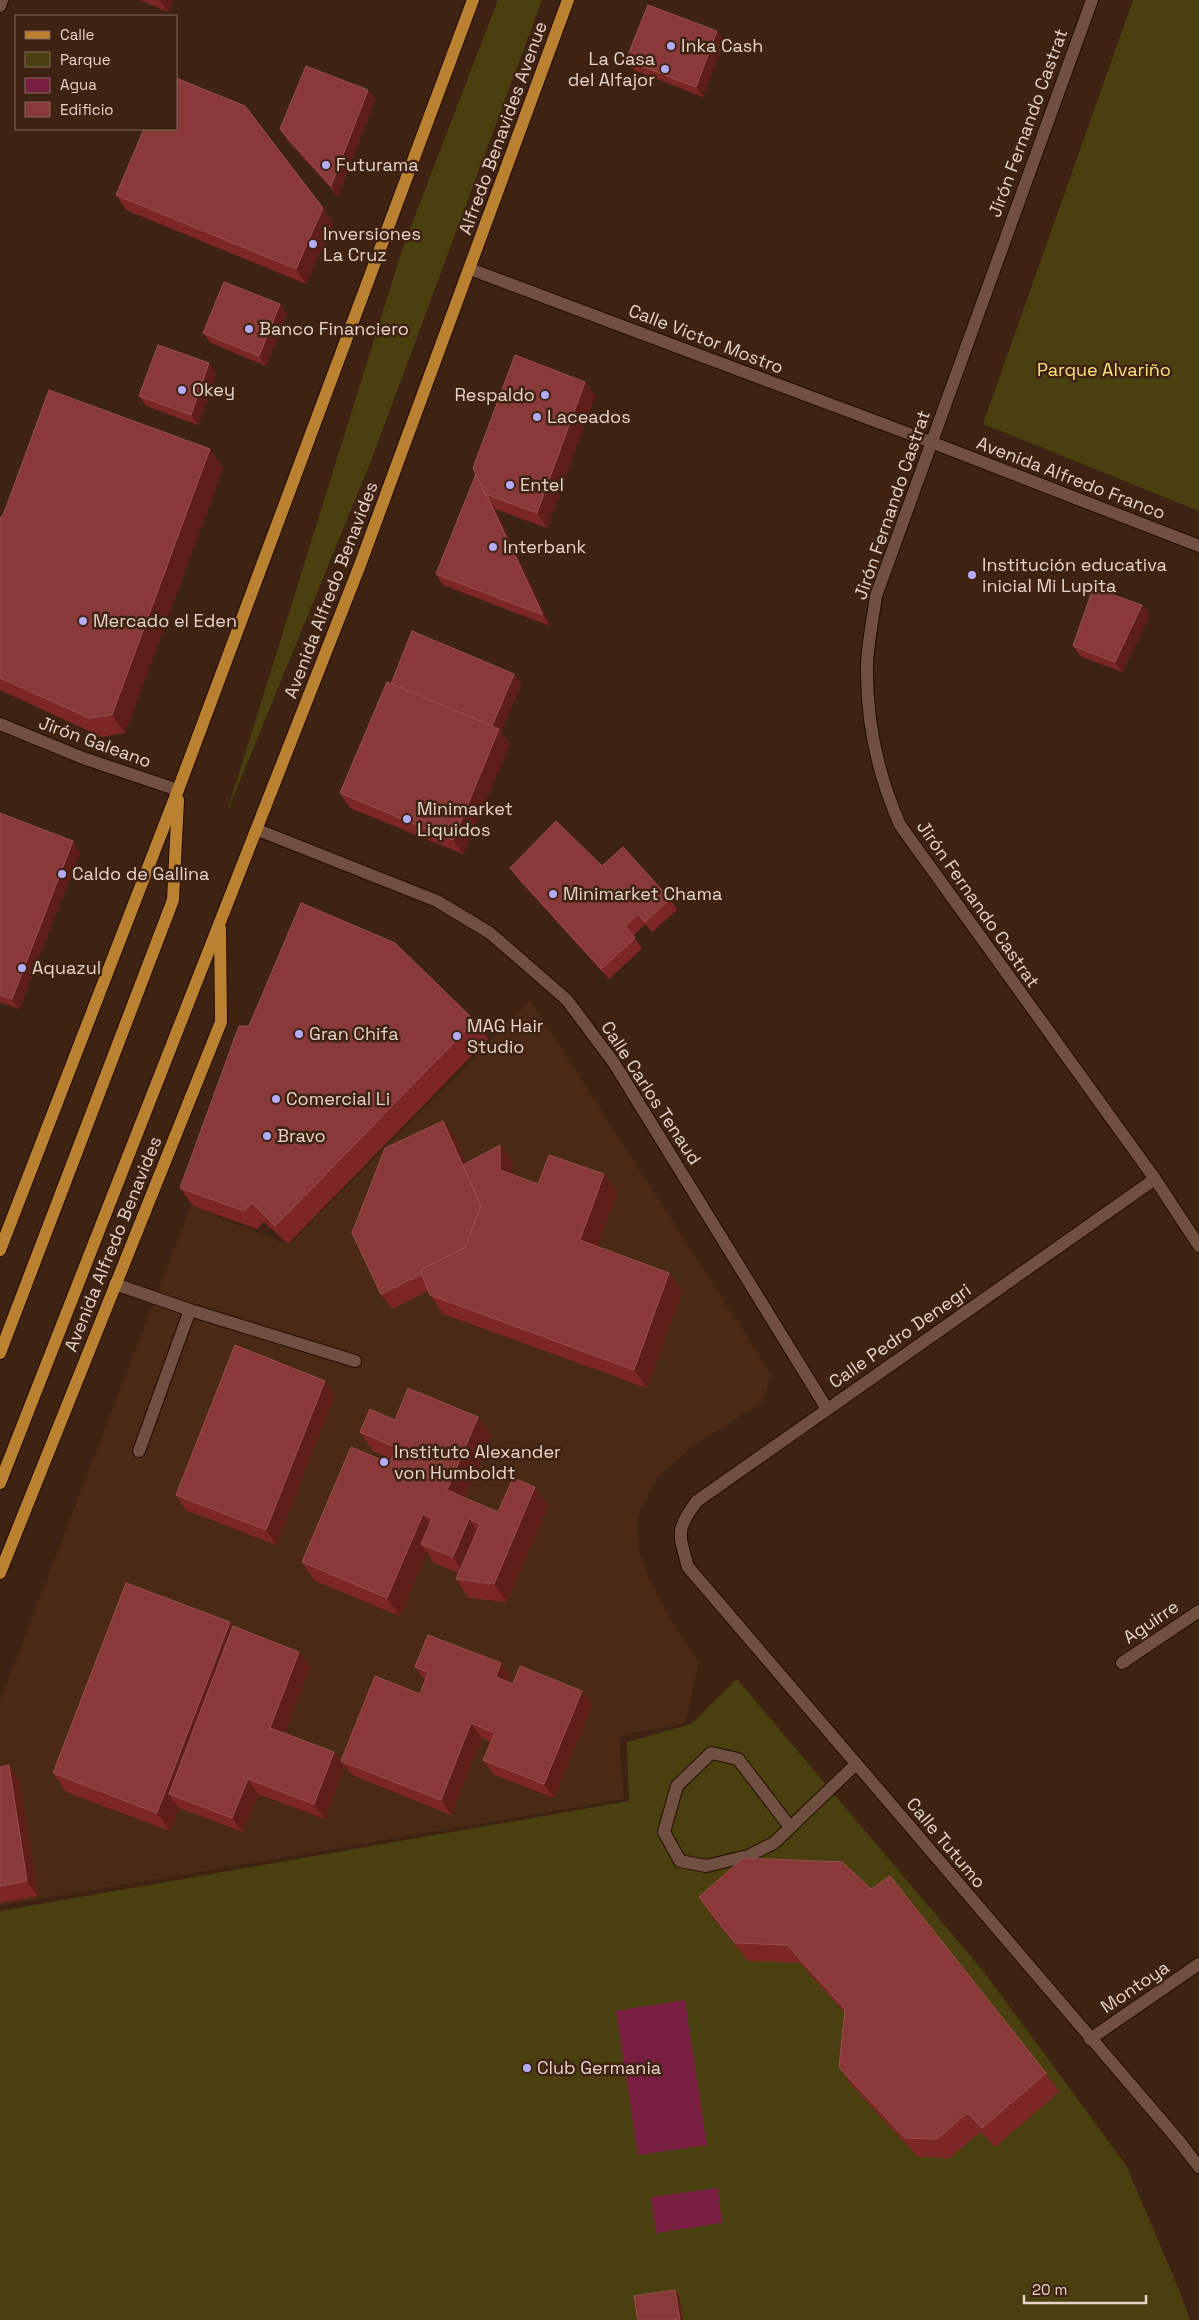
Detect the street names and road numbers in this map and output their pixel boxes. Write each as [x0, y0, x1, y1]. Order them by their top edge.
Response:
street label: Alfredo Benavides Avenue [453, 18, 552, 238]
street label: Jirón Fernando Castrat [983, 25, 1072, 220]
street label: Calle Victor Mostro [625, 298, 787, 379]
street label: Jirón Fernando Castrat [848, 407, 935, 603]
street label: Avenida Alfredo Franco [974, 431, 1169, 524]
street label: Avenida Alfredo Benavides [279, 478, 383, 701]
street label: Jirón Galeano [36, 711, 155, 773]
street label: Jirón Fernando Castrat [912, 816, 1045, 992]
street label: Calle Carlos Tenaud [596, 1016, 707, 1169]
street label: Avenida Alfredo Benavides [59, 1133, 166, 1355]
street label: Calle Pedro Denegri [824, 1278, 975, 1393]
street label: Aguirre [1118, 1595, 1183, 1649]
street label: Calle Tutumo [902, 1793, 991, 1893]
street label: Montoya [1096, 1955, 1173, 2018]

